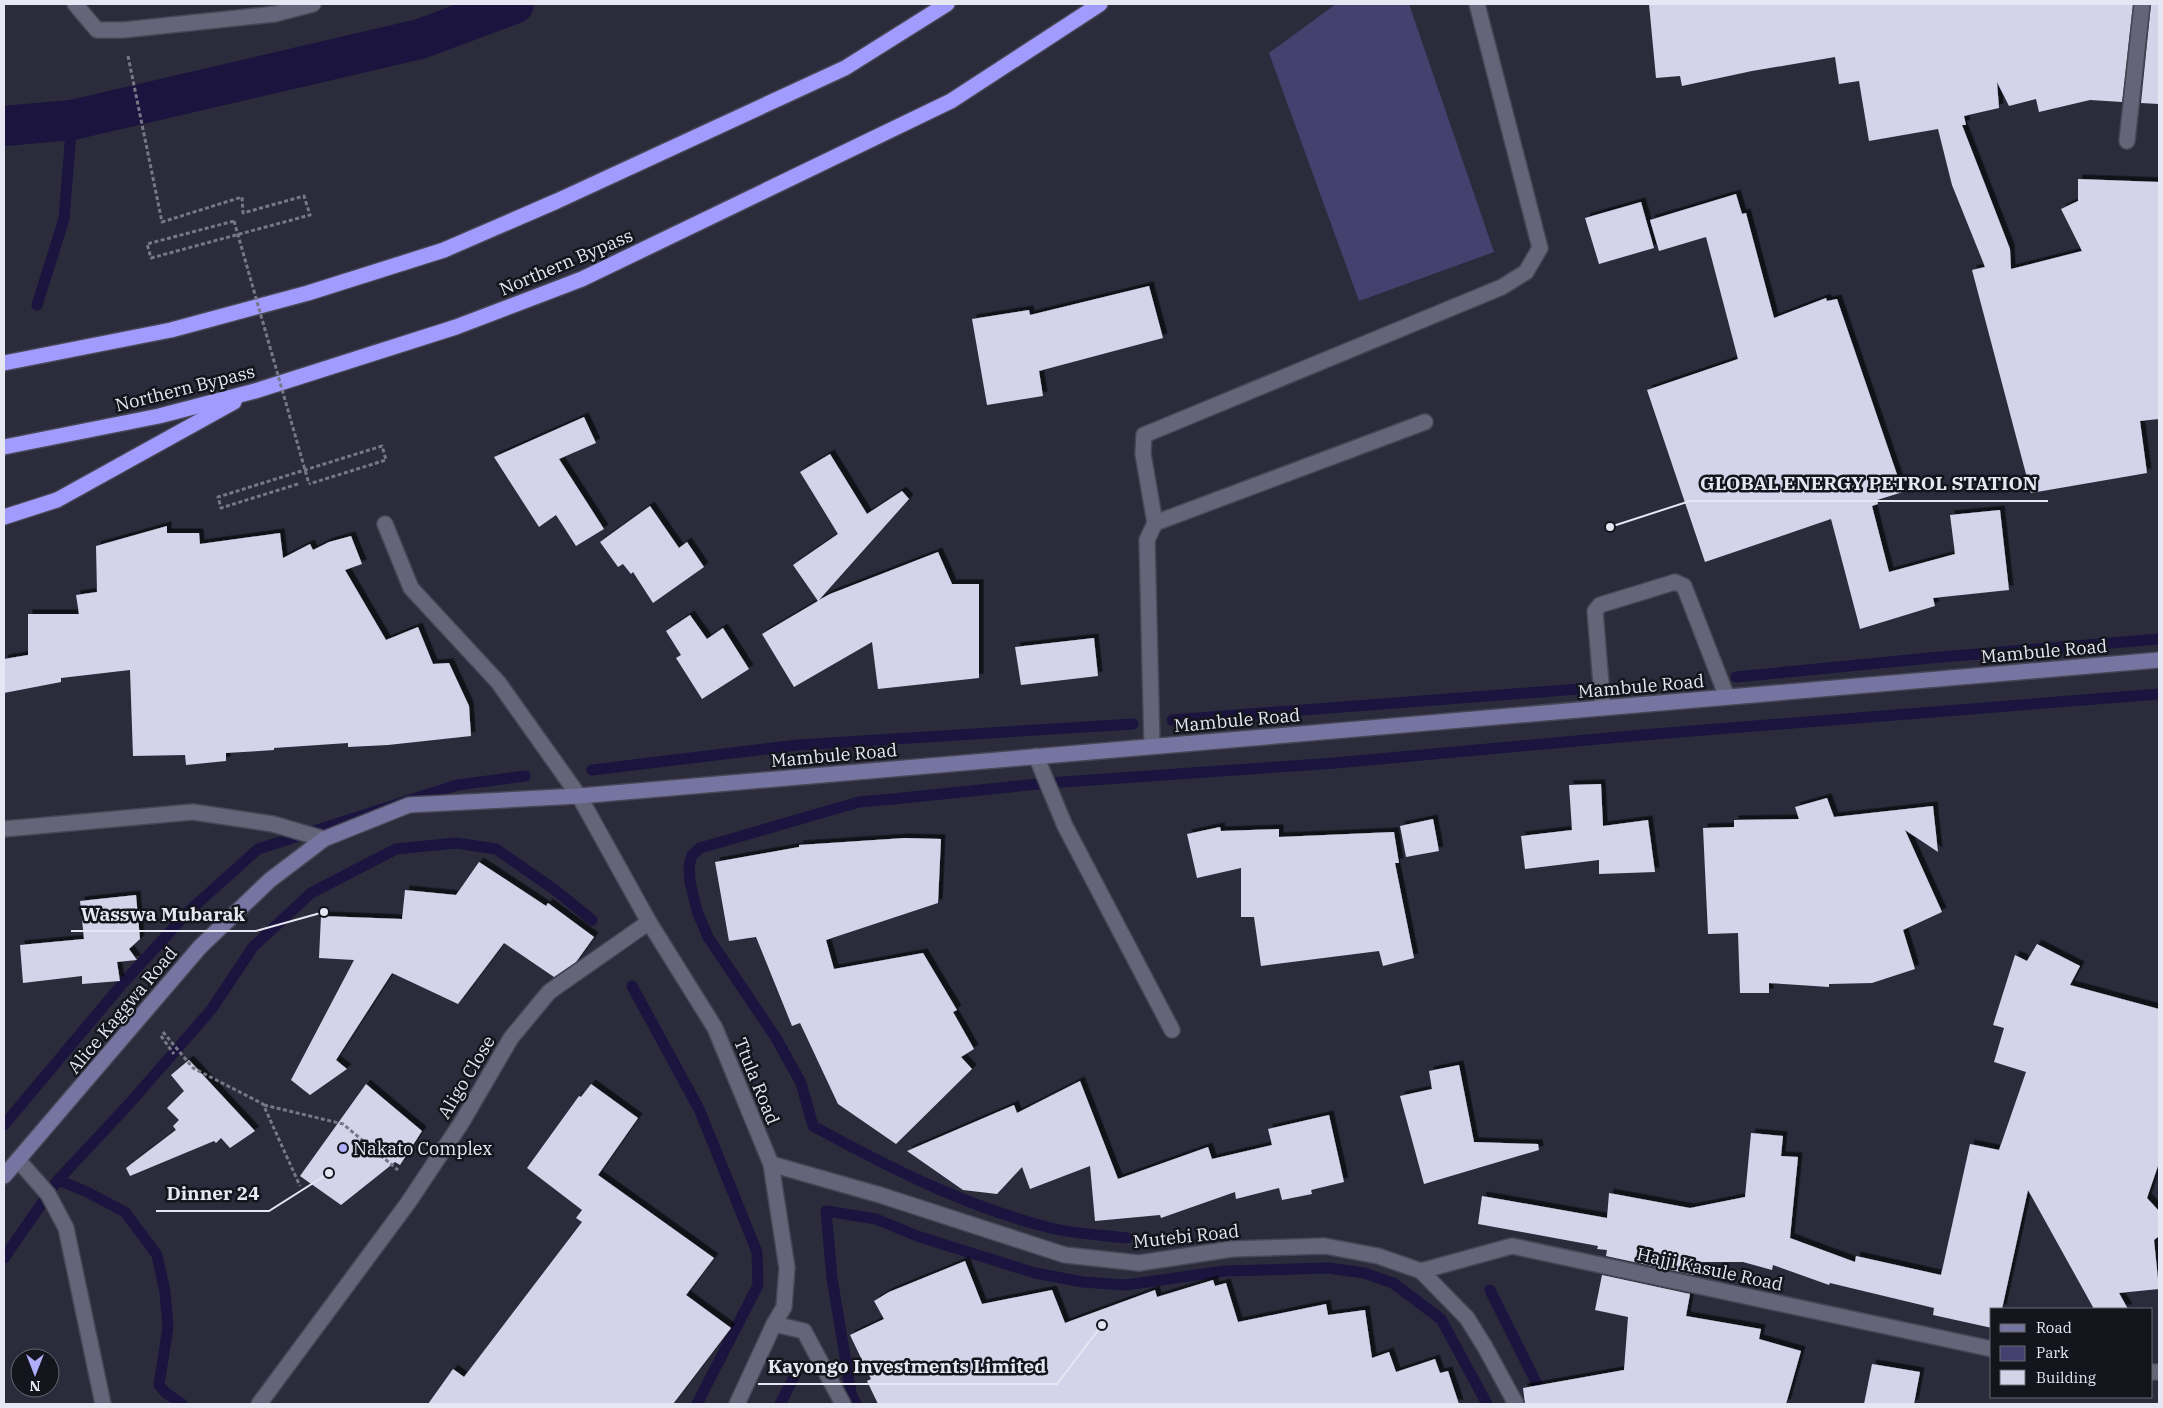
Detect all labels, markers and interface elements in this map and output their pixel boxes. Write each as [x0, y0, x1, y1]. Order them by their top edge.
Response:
street label: Northern Bypass [496, 223, 636, 301]
street label: Northern Bypass [113, 360, 257, 416]
callout: GLOBAL ENERGY PETROL STATION [1690, 467, 2048, 501]
text: GLOBAL ENERGY PETROL STATION [1700, 471, 2038, 495]
street label: Mambule Road [1980, 634, 2108, 668]
street label: Mambule Road [1577, 669, 1705, 703]
street label: Mambule Road [1173, 703, 1301, 737]
street label: Mambule Road [770, 738, 898, 772]
callout: Wasswa Mubarak [71, 897, 256, 931]
text: Wasswa Mubarak [81, 902, 245, 926]
street label: Alice Kaggwa Road [62, 942, 182, 1078]
street label: Aligo Close [432, 1031, 500, 1123]
street label: Ttula Road [729, 1034, 785, 1128]
place label: Nakato Complex [353, 1137, 492, 1160]
marker: Nakato Complex [337, 1142, 349, 1154]
callout: Dinner 24 [156, 1177, 269, 1211]
text: Dinner 24 [166, 1181, 260, 1205]
street label: Mutebi Road [1132, 1219, 1240, 1253]
street label: Hajji Kasule Road [1635, 1242, 1785, 1296]
legend [1990, 1308, 2153, 1398]
text: Road [2036, 1318, 2072, 1337]
text: Park [2036, 1343, 2069, 1362]
north arrow [10, 1348, 60, 1398]
callout: Kayongo Investments Limited [758, 1350, 1057, 1384]
text: Kayongo Investments Limited [768, 1354, 1046, 1378]
text: Building [2036, 1368, 2096, 1387]
text: N [29, 1377, 41, 1395]

